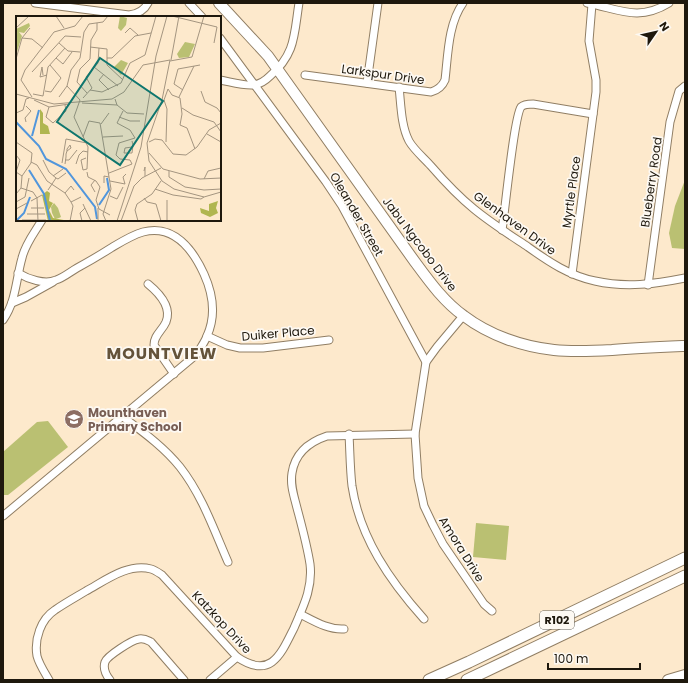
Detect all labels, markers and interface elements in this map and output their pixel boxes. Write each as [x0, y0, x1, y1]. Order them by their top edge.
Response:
north arrow [636, 12, 676, 52]
inset map [16, 16, 221, 221]
text: N [655, 19, 673, 34]
street label: Larkspur Drive [340, 60, 426, 88]
street label: Blueberry Road [636, 136, 666, 228]
street label: Myrtle Place [558, 155, 584, 229]
street label: Oleander Street [326, 169, 388, 259]
street label: Glenhaven Drive [470, 187, 560, 259]
street label: Jabu Ngcobo Drive [379, 193, 461, 295]
street label: Duiker Place [241, 321, 315, 345]
district label: MOUNTVIEW [107, 342, 217, 365]
place label: Mounthaven Primary School [88, 404, 182, 435]
school or university icon: Mounthaven Primary School [63, 408, 85, 430]
street label: Amora Drive [435, 513, 489, 585]
street label: Katzkop Drive [188, 587, 256, 657]
road number: R102 [540, 611, 574, 629]
scale bar [548, 645, 640, 671]
text: 100 m [554, 650, 588, 667]

